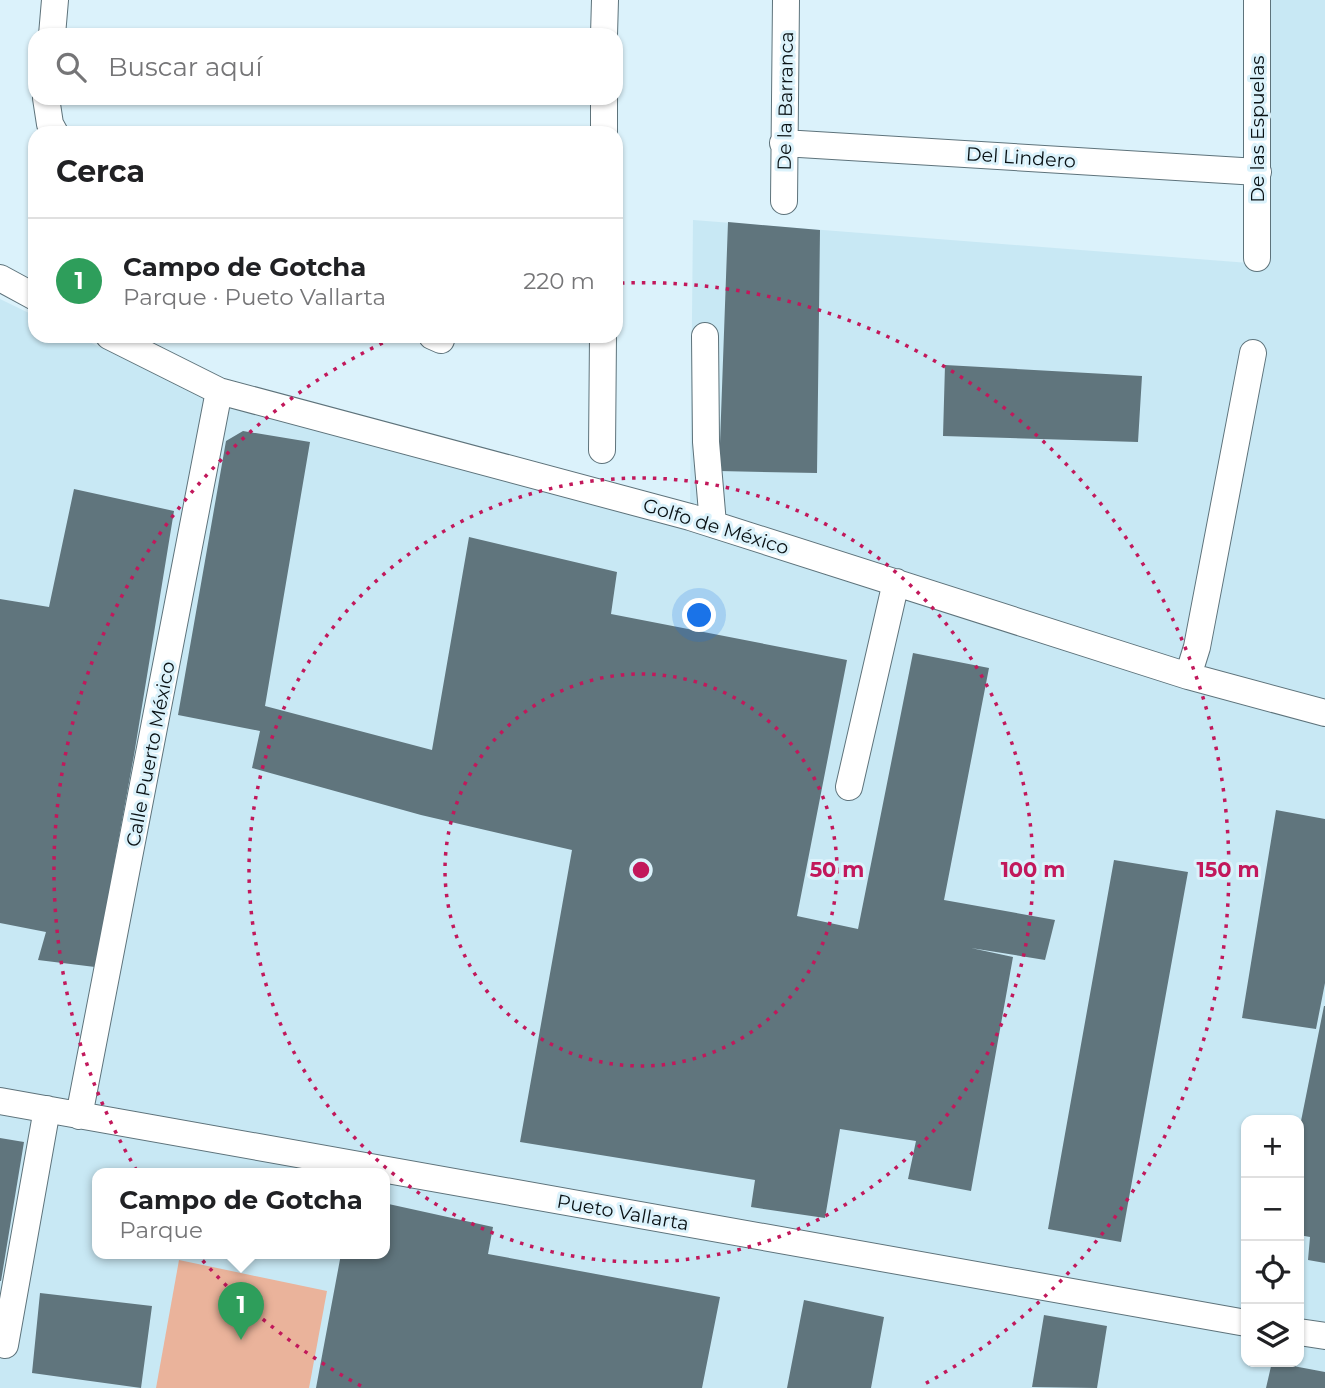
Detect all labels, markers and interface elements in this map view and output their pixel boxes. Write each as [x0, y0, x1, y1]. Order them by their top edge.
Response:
search box [28, 28, 623, 105]
street label: De la Barranca [773, 31, 798, 171]
icon: search [52, 48, 90, 86]
text: Buscar aquí [108, 51, 262, 83]
street label: De las Espuelas [1246, 55, 1269, 203]
street label: Del Lindero [965, 142, 1077, 173]
text: Cerca [56, 153, 145, 190]
text: Campo de Gotcha [123, 251, 366, 283]
text: 1 [74, 267, 84, 295]
text: 220 m [523, 267, 595, 295]
text: Parque · Pueto Vallarta [123, 283, 386, 311]
street label: Golfo de México [640, 493, 792, 560]
your location [682, 598, 716, 632]
street label: Calle Puerto México [121, 659, 180, 849]
text: 50 m [810, 857, 864, 882]
text: 100 m [1001, 857, 1065, 882]
text: 150 m [1197, 857, 1259, 882]
centre of rings [629, 858, 653, 882]
map controls [1241, 1115, 1304, 1367]
button: + [1241, 1115, 1304, 1178]
popup [92, 1168, 390, 1259]
button: − [1241, 1178, 1304, 1241]
text: Campo de Gotcha [119, 1184, 363, 1216]
street label: Pueto Vallarta [555, 1190, 691, 1235]
text: Parque [119, 1216, 203, 1244]
button: locate [1241, 1241, 1304, 1304]
pin: 1 [218, 1282, 264, 1340]
button: layers [1241, 1304, 1304, 1367]

